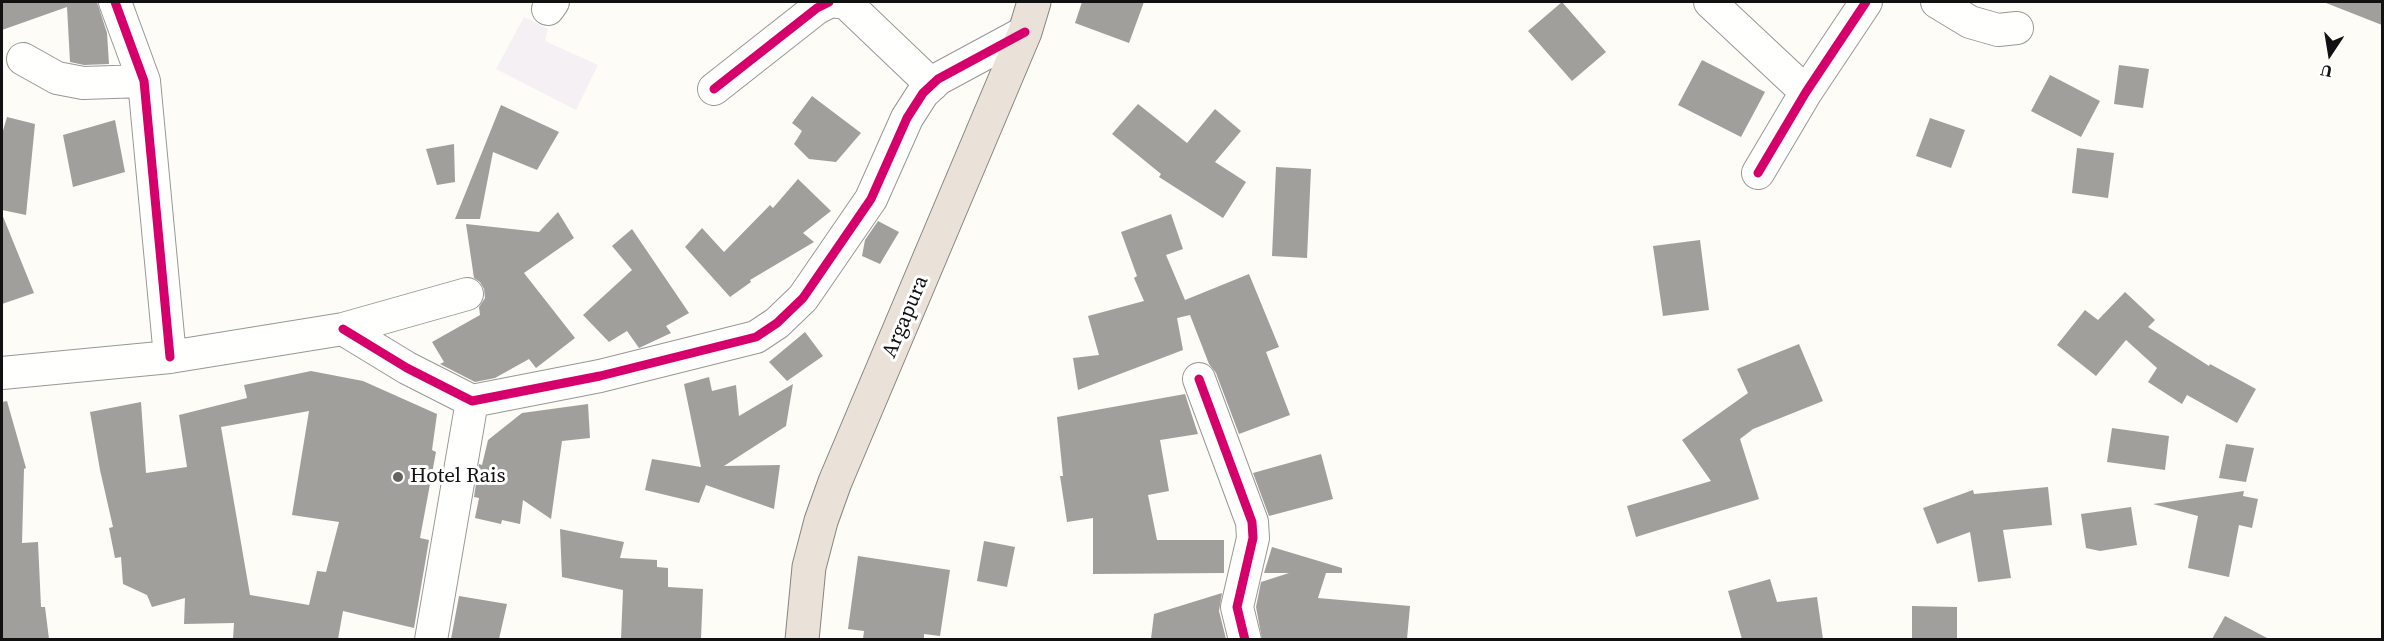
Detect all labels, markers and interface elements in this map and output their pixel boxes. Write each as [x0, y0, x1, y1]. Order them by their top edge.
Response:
north arrow [2300, 24, 2360, 84]
text: U [2318, 60, 2334, 84]
street label: Argapura [877, 272, 935, 362]
place label: Hotel Rais [410, 464, 506, 490]
marker: Hotel Rais [391, 470, 405, 484]

